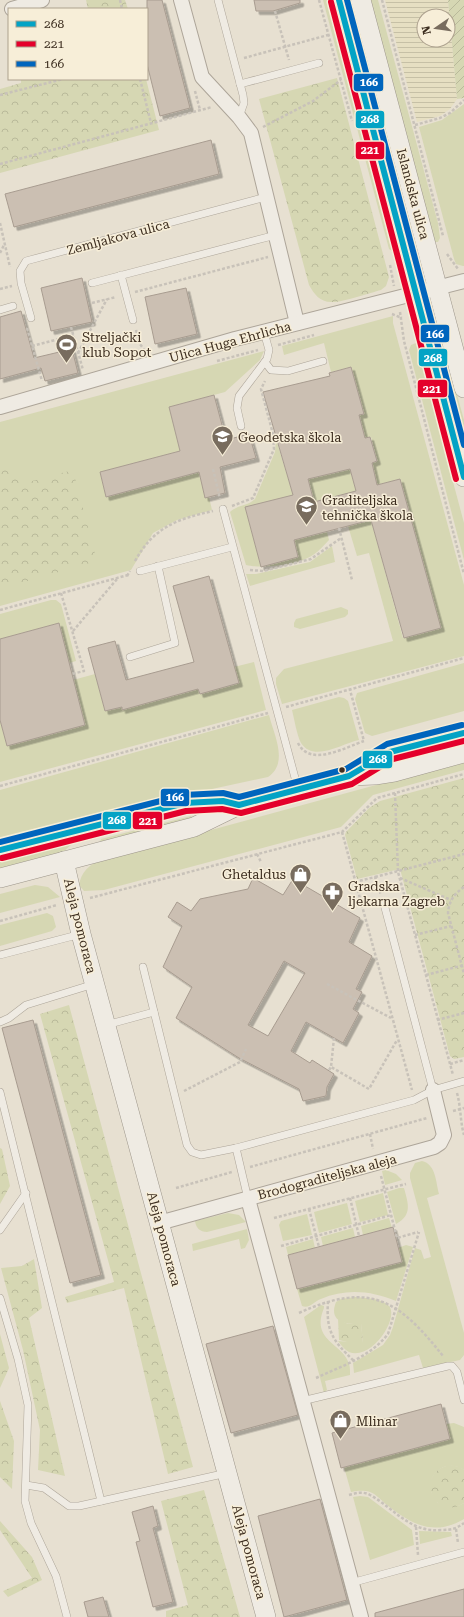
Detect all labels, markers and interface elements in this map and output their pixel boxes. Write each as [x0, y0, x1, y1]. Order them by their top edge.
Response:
legend [8, 8, 148, 80]
north arrow [416, 8, 456, 48]
text: 268 [44, 17, 64, 31]
text: N [419, 24, 434, 36]
text: 221 [44, 37, 64, 51]
text: 166 [44, 57, 64, 71]
line badge: 166 [353, 73, 384, 92]
text: 166 [360, 76, 378, 89]
line badge: 268 [355, 110, 385, 129]
text: 268 [361, 113, 379, 126]
line badge: 221 [355, 141, 385, 160]
text: 221 [361, 144, 379, 157]
street label: Islandska ulica [394, 147, 432, 241]
street label: Zemljakova ulica [65, 216, 171, 258]
street label: Ulica Huga Ehrlicha [167, 319, 293, 365]
line badge: 166 [420, 324, 450, 343]
text: 166 [426, 328, 444, 341]
place label: Streljački klub Sopot [82, 330, 151, 360]
sports icon: Streljački klub Sopot [53, 331, 79, 364]
line badge: 268 [418, 348, 448, 367]
text: 268 [424, 352, 442, 365]
line badge: 221 [417, 379, 448, 398]
text: 221 [423, 383, 441, 396]
school or university icon: Geodetska škola [209, 424, 235, 457]
place label: Geodetska škola [238, 430, 341, 445]
place label: Graditeljska tehnička škola [322, 493, 413, 523]
school or university icon: Graditeljska tehnička škola [294, 494, 320, 527]
line badge: 268 [362, 750, 393, 769]
text: 268 [369, 753, 387, 766]
unlabelled marker [337, 765, 347, 775]
line badge: 166 [160, 788, 190, 807]
text: 166 [166, 791, 184, 804]
line badge: 268 [102, 811, 132, 830]
line badge: 221 [132, 811, 163, 830]
text: 268 [108, 814, 126, 827]
text: 221 [139, 815, 157, 828]
shop icon: Ghetaldus [288, 861, 314, 894]
place label: Ghetaldus [222, 867, 286, 882]
street label: Aleja pomoraca [61, 877, 99, 975]
place label: Gradska ljekarna Zagreb [348, 879, 445, 909]
pharmacy icon: Gradska ljekarna Zagreb [319, 880, 345, 913]
street label: Brodograditeljska aleja [256, 1151, 398, 1203]
street label: Aleja pomoraca [144, 1190, 184, 1288]
shop icon: Mlinar [327, 1408, 353, 1441]
place label: Mlinar [356, 1414, 398, 1429]
street label: Aleja pomoraca [229, 1503, 269, 1601]

